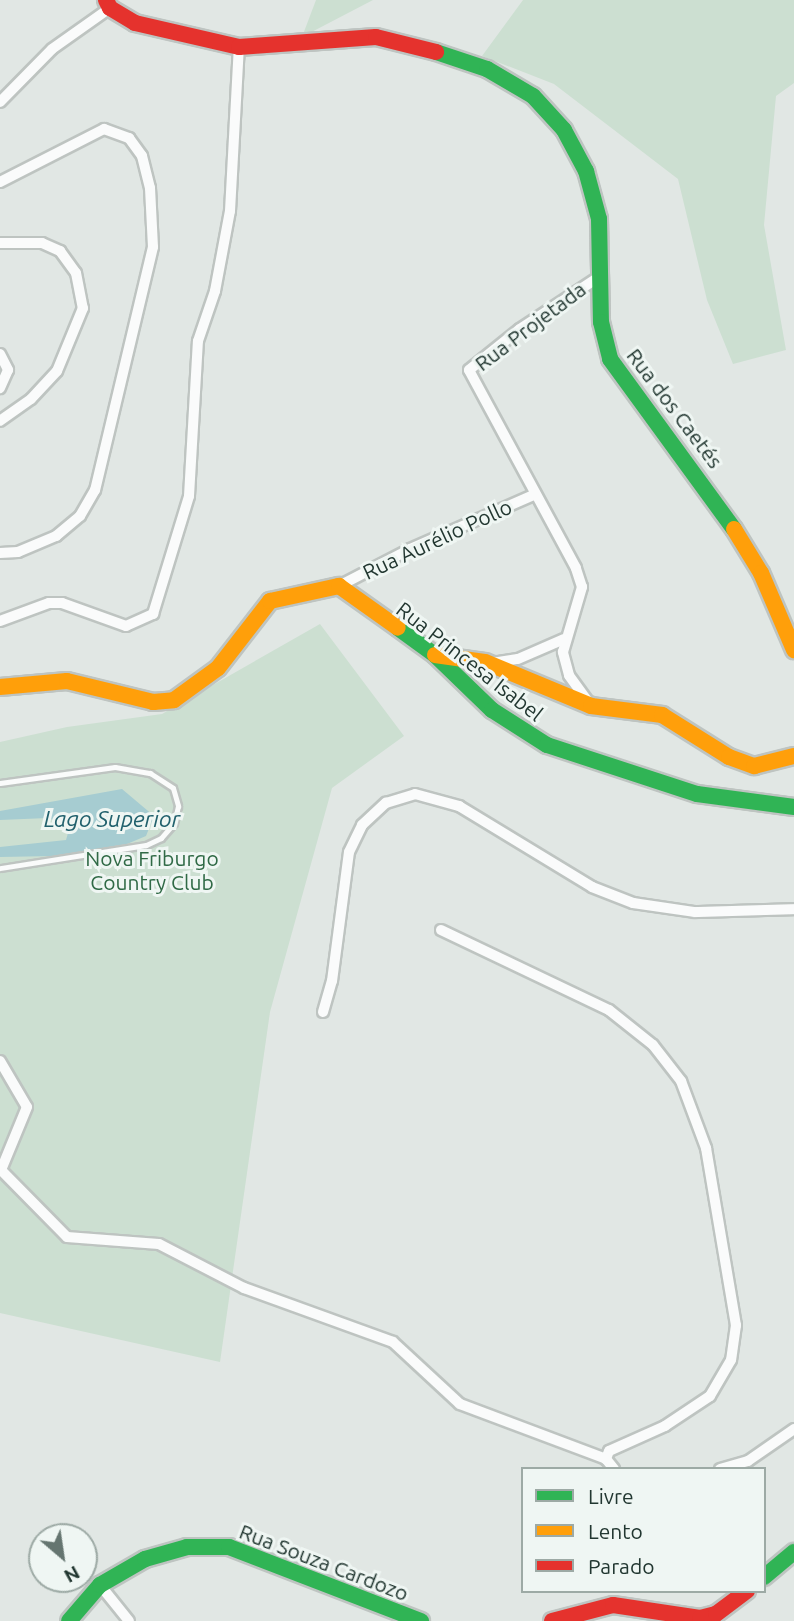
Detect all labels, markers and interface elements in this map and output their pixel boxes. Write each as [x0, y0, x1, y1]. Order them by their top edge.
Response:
street label: Rua Projetada [470, 276, 590, 376]
street label: Rua dos Caetés [622, 343, 728, 473]
street label: Rua Aurélio Pollo [359, 493, 515, 585]
street label: Rua Princesa Isabel [392, 596, 548, 726]
water label: Lago Superior [44, 805, 180, 833]
park label: Nova Friburgo Country Club [85, 845, 219, 895]
legend [521, 1467, 766, 1593]
text: Livre [588, 1484, 634, 1508]
street label: Rua Souza Cardozo [236, 1518, 412, 1606]
text: Lento [588, 1519, 643, 1543]
north arrow [28, 1523, 98, 1593]
text: Parado [588, 1554, 654, 1578]
text: N [61, 1562, 84, 1588]

